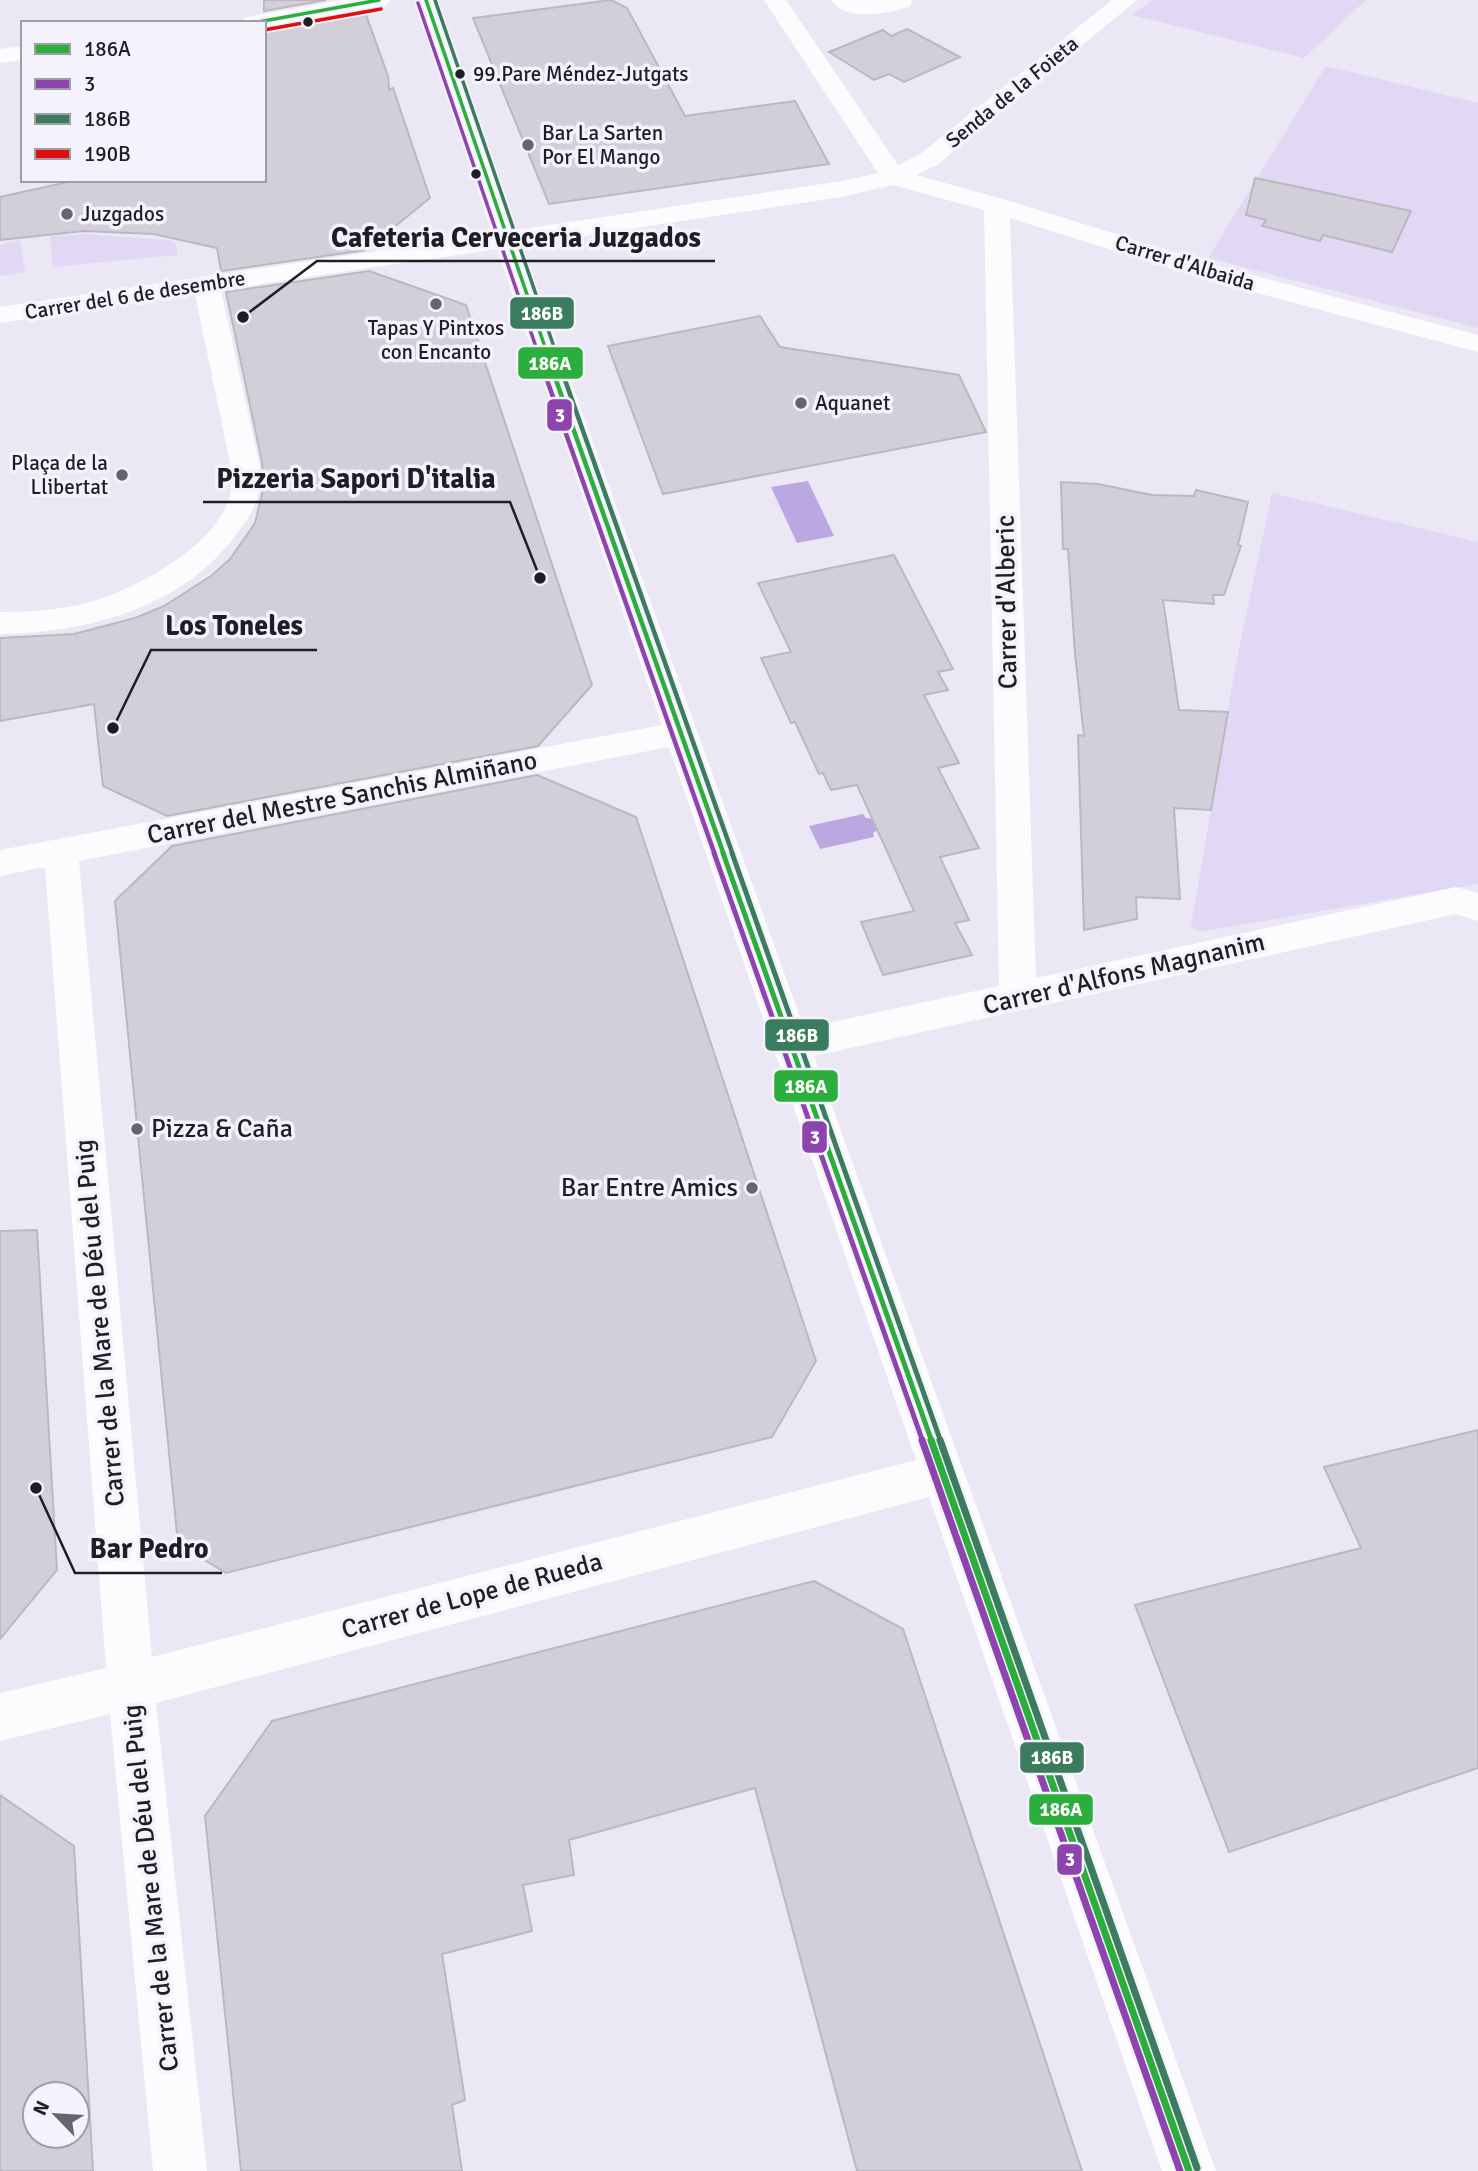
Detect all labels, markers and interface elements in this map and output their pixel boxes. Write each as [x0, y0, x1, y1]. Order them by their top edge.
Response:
unlabelled marker [301, 15, 315, 29]
legend [21, 21, 266, 182]
street label: Senda de la Foieta [940, 31, 1084, 153]
text: 186A [84, 36, 131, 62]
place label: 99.Pare Méndez-Jutgats [473, 61, 689, 87]
marker: 99.Pare Méndez-Jutgats [453, 67, 467, 81]
text: 3 [84, 71, 95, 97]
text: 186B [84, 106, 131, 132]
place label: Bar La Sarten Por El Mango [542, 120, 663, 170]
marker: Bar La Sarten Por El Mango [520, 137, 536, 153]
text: 190B [84, 141, 131, 167]
unlabelled marker [469, 167, 483, 181]
place label: Juzgados [81, 201, 164, 227]
marker: Juzgados [59, 206, 75, 222]
callout: Cafeteria Cerveceria Juzgados [317, 212, 715, 261]
text: Cafeteria Cerveceria Juzgados [331, 221, 701, 255]
street label: Carrer d'Albaida [1112, 229, 1258, 297]
street label: Carrer del 6 de desembre [23, 265, 247, 325]
marker: Tapas Y Pintxos con Encanto [428, 296, 444, 312]
line badge: 186B [509, 296, 575, 330]
text: 186B [521, 302, 564, 326]
place label: Tapas Y Pintxos con Encanto [368, 315, 504, 365]
line badge: 186A [517, 346, 584, 380]
text: 186A [529, 352, 571, 376]
place label: Aquanet [815, 390, 890, 416]
marker: Aquanet [793, 395, 809, 411]
line badge: 3 [546, 398, 573, 432]
text: 3 [555, 404, 565, 428]
place label: Plaça de la Llibertat [11, 450, 108, 500]
callout: Pizzeria Sapori D'italia [203, 453, 510, 502]
text: Pizzeria Sapori D'italia [216, 462, 496, 496]
marker: Plaça de la Llibertat [114, 467, 130, 483]
street label: Carrer d'Alberic [989, 515, 1025, 689]
callout: Los Toneles [151, 601, 317, 650]
text: Los Toneles [165, 609, 303, 643]
street label: Carrer del Mestre Sanchis Almiñano [144, 744, 540, 852]
street label: Carrer d'Alfons Magnanim [980, 926, 1268, 1022]
line badge: 186B [764, 1018, 830, 1052]
text: 186B [776, 1024, 819, 1048]
line badge: 186A [773, 1069, 839, 1103]
text: 186A [785, 1075, 827, 1099]
place label: Pizza & Caña [151, 1113, 293, 1145]
line badge: 3 [801, 1120, 828, 1154]
marker: Pizza & Caña [129, 1121, 145, 1137]
text: 3 [810, 1126, 820, 1150]
street label: Carrer de la Mare de Déu del Puig [68, 1138, 132, 1508]
place label: Bar Entre Amics [561, 1172, 738, 1204]
marker: Bar Entre Amics [744, 1180, 760, 1196]
callout: Bar Pedro [75, 1524, 222, 1573]
text: Bar Pedro [89, 1532, 209, 1566]
street label: Carrer de Lope de Rueda [338, 1546, 606, 1646]
street label: Carrer de la Mare de Déu del Puig [116, 1703, 186, 2073]
line badge: 186B [1019, 1741, 1085, 1774]
text: 186B [1031, 1746, 1074, 1770]
line badge: 186A [1028, 1793, 1094, 1826]
text: 186A [1040, 1798, 1082, 1822]
line badge: 3 [1056, 1843, 1083, 1876]
text: 3 [1065, 1848, 1075, 1872]
north arrow [21, 2080, 91, 2150]
text: N [28, 2097, 55, 2119]

